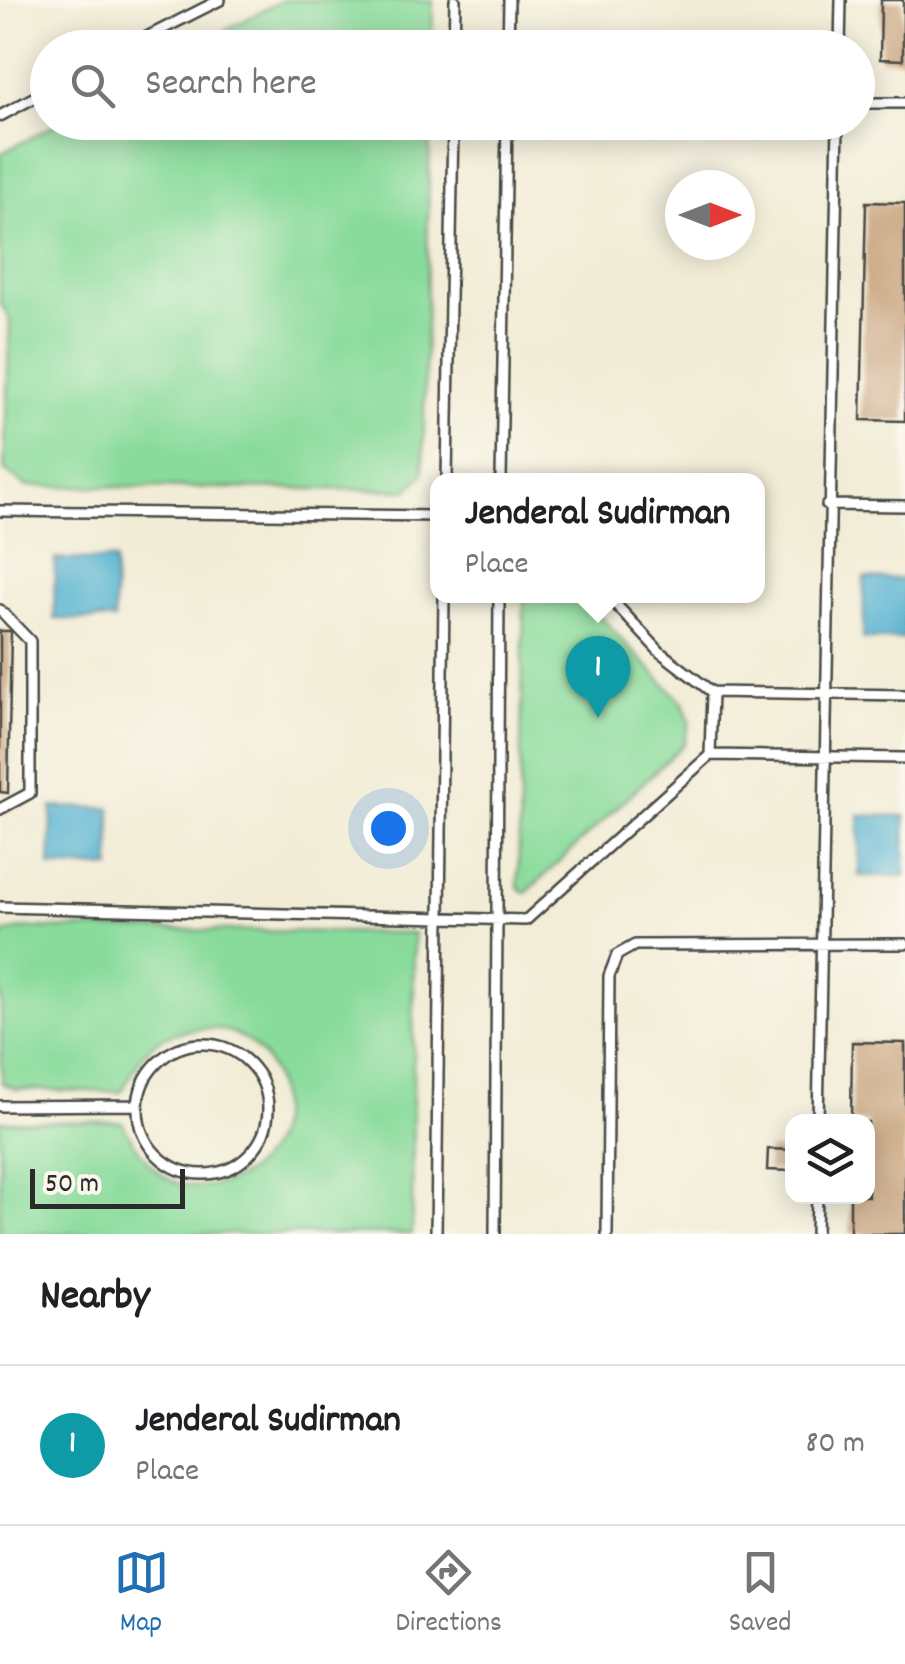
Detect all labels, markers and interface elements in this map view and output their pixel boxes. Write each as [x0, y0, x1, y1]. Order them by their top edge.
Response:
search box [30, 30, 875, 140]
icon: search [65, 58, 120, 113]
text: Search here [145, 58, 317, 113]
north arrow [665, 170, 755, 260]
popup [430, 473, 765, 603]
text: Jenderal Sudirman [465, 488, 730, 543]
text: Place [465, 543, 529, 589]
pin: 1 [566, 636, 630, 718]
your location [363, 803, 414, 854]
map controls [785, 1114, 875, 1204]
button: layers [785, 1114, 875, 1204]
scale bar [30, 1164, 185, 1208]
text: 50 m [45, 1166, 99, 1206]
text: Nearby [40, 1269, 150, 1329]
text: Jenderal Sudirman [135, 1395, 401, 1450]
text: 1 [69, 1422, 76, 1468]
text: 80 m [805, 1422, 865, 1468]
text: Place [135, 1450, 199, 1496]
tab: Map [114, 1545, 169, 1645]
tab: Directions [396, 1545, 502, 1645]
tab: Saved [729, 1545, 791, 1645]

